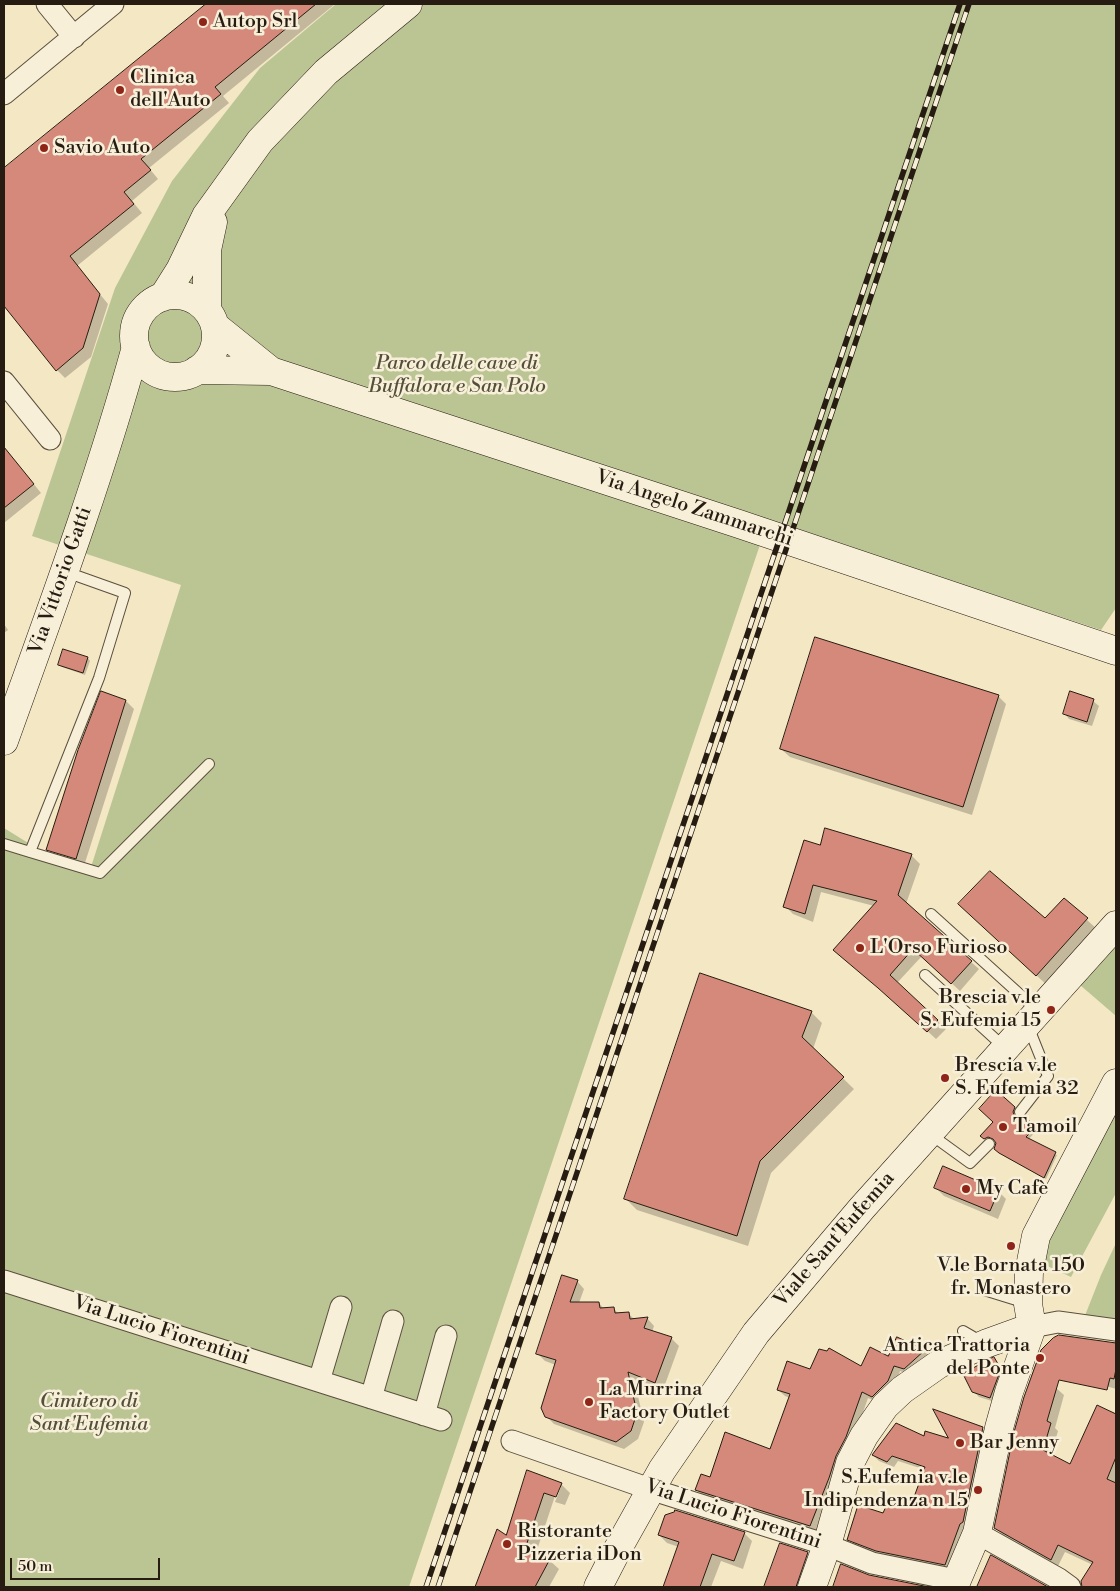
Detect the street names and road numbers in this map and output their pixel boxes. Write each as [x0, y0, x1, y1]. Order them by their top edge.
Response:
street label: Via Angelo Zammarchi [592, 466, 796, 552]
street label: Via Vittorio Gatti [24, 504, 98, 658]
street label: Viale Sant'Eufemia [770, 1167, 900, 1313]
street label: Via Lucio Fiorentini [70, 1291, 252, 1371]
street label: Via Lucio Fiorentini [642, 1475, 824, 1555]

